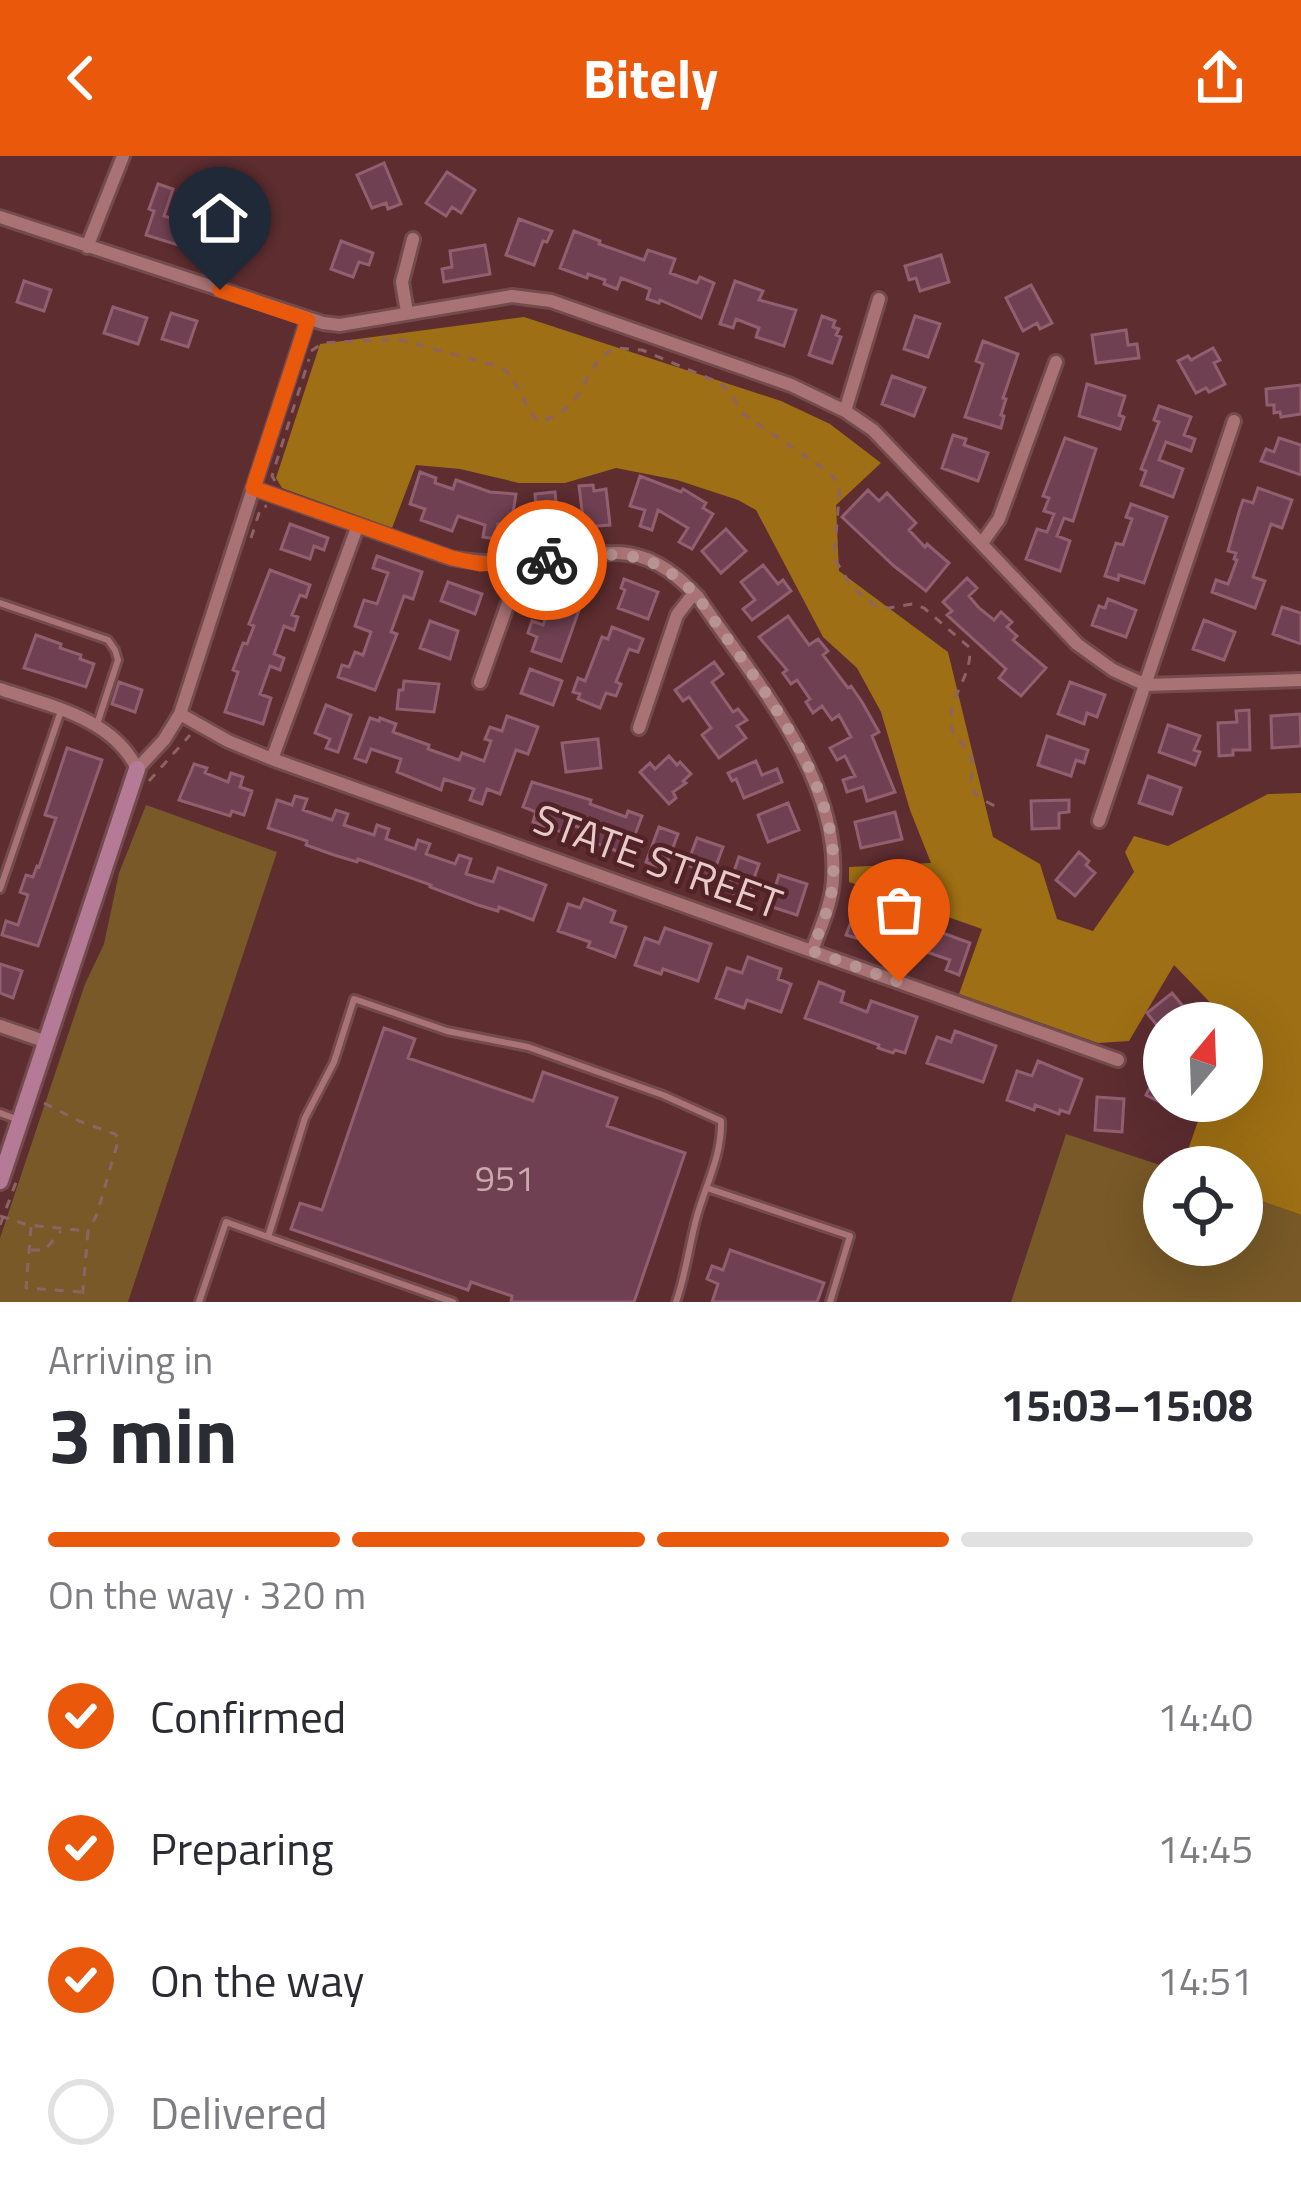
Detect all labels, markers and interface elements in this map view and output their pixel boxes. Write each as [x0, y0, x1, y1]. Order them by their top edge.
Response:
text: Bitely [583, 37, 718, 119]
icon: back [48, 45, 114, 111]
icon: share [1187, 45, 1253, 111]
pin [169, 167, 271, 290]
icon: home [187, 185, 253, 251]
courier [487, 500, 607, 620]
icon: bike [514, 527, 580, 593]
street label: STATE STREET [525, 786, 791, 935]
pin [848, 859, 950, 982]
icon: bag [866, 877, 932, 943]
north arrow [1143, 1002, 1263, 1122]
map controls [1143, 1002, 1263, 1266]
button: locate [1143, 1146, 1263, 1266]
house number: 951 [475, 1150, 535, 1205]
text: Arriving in [48, 1330, 213, 1389]
text: 15:03–15:08 [1001, 1370, 1253, 1438]
text: 3 min [48, 1375, 238, 1493]
text: On the way · 320 m [48, 1565, 366, 1624]
text: Confirmed [150, 1682, 346, 1750]
icon: check [48, 1683, 114, 1749]
text: 14:40 [1157, 1687, 1253, 1746]
text: Preparing [150, 1814, 334, 1882]
icon: check [48, 1815, 114, 1881]
text: 14:45 [1157, 1819, 1253, 1878]
text: On the way [150, 1946, 364, 2014]
icon: check [48, 1947, 114, 2013]
text: 14:51 [1157, 1951, 1253, 2010]
text: Delivered [150, 2078, 328, 2146]

